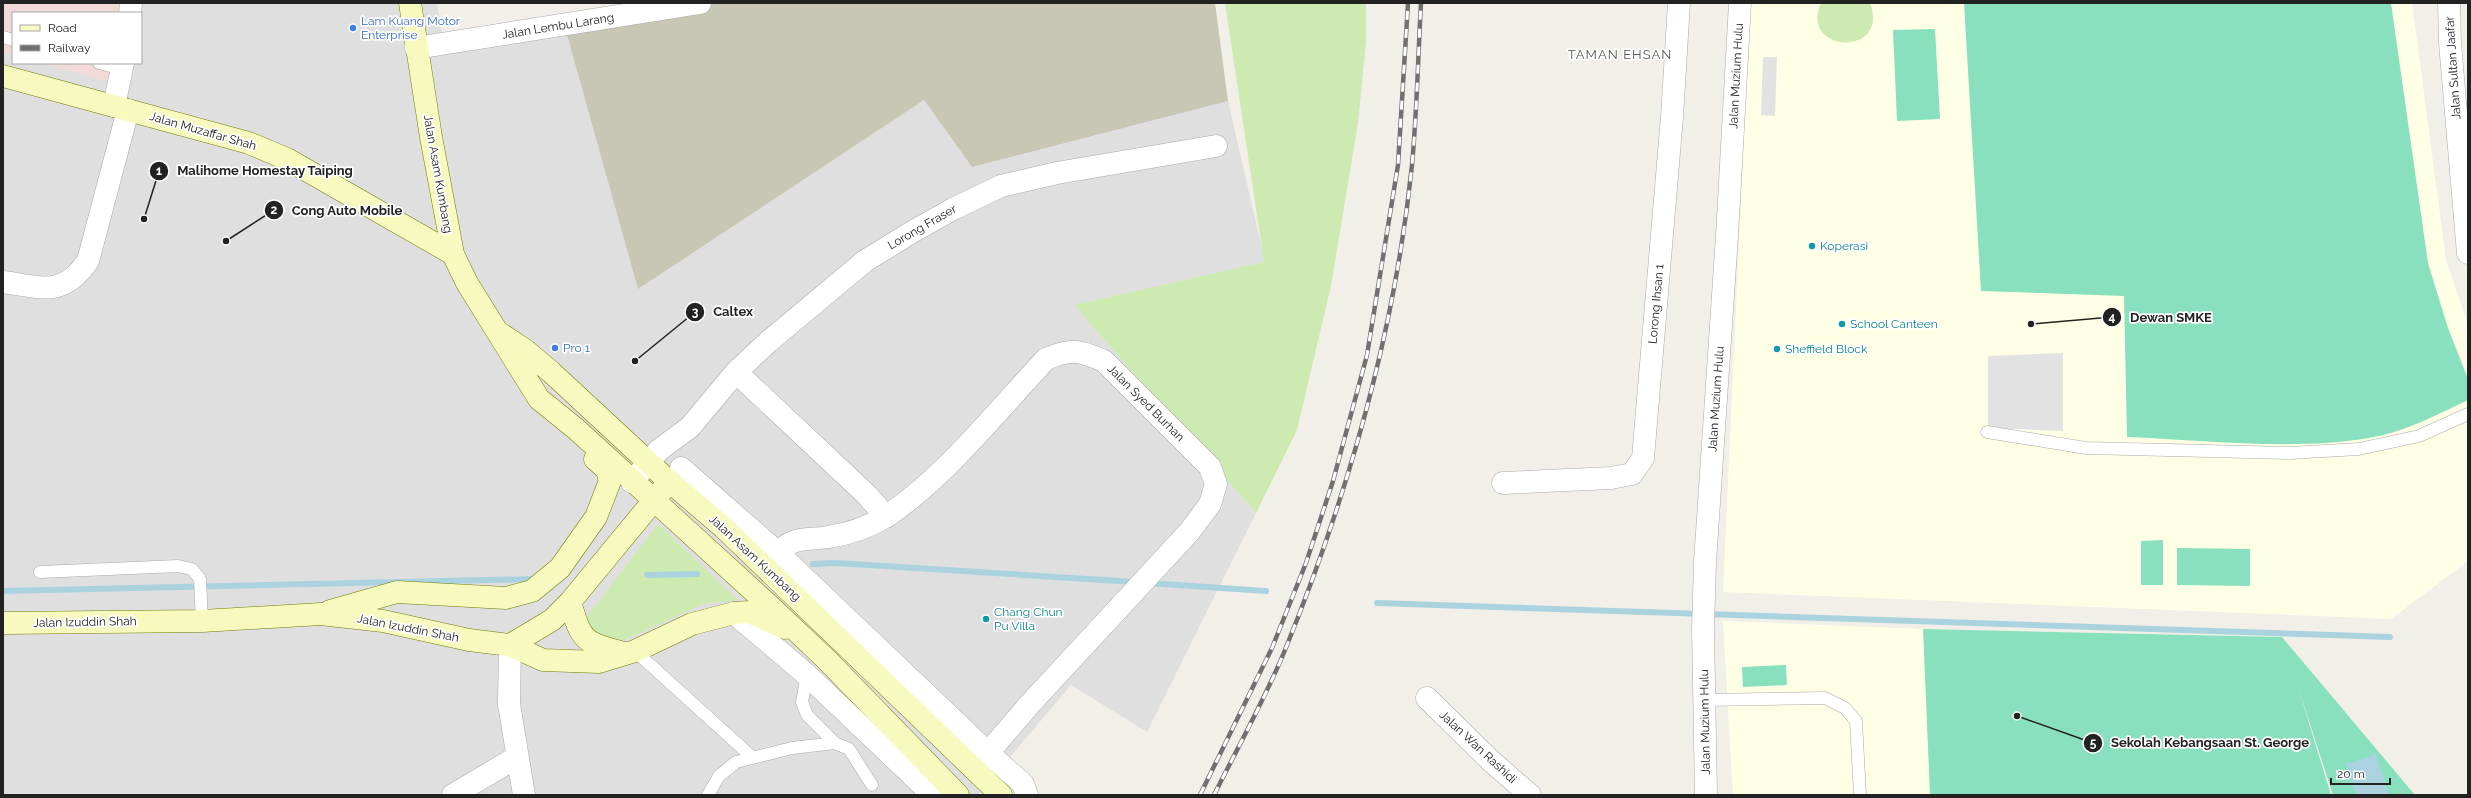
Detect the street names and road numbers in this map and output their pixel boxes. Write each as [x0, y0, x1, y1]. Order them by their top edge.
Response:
street label: Jalan Lembu Larang [501, 10, 615, 42]
street label: Jalan Sultan Jaafar [2442, 15, 2464, 120]
street label: Jalan Muzium Hulu [1726, 23, 1746, 129]
street label: Jalan Muzaffar Shah [148, 109, 258, 153]
street label: Jalan Asam Kumbang [421, 114, 455, 234]
street label: Lorong Fraser [885, 201, 960, 252]
street label: Lorong Ihsan 1 [1646, 263, 1666, 345]
street label: Jalan Muzium Hulu [1705, 346, 1727, 452]
street label: Jalan Syed Burhan [1105, 362, 1187, 444]
street label: Jalan Asam Kumbang [706, 512, 804, 604]
street label: Jalan Izuddin Shah [356, 611, 460, 645]
street label: Jalan Izuddin Shah [33, 614, 137, 630]
street label: Jalan Muzium Hulu [1697, 669, 1713, 775]
street label: Jalan Wan Rashidi [1437, 708, 1519, 786]

